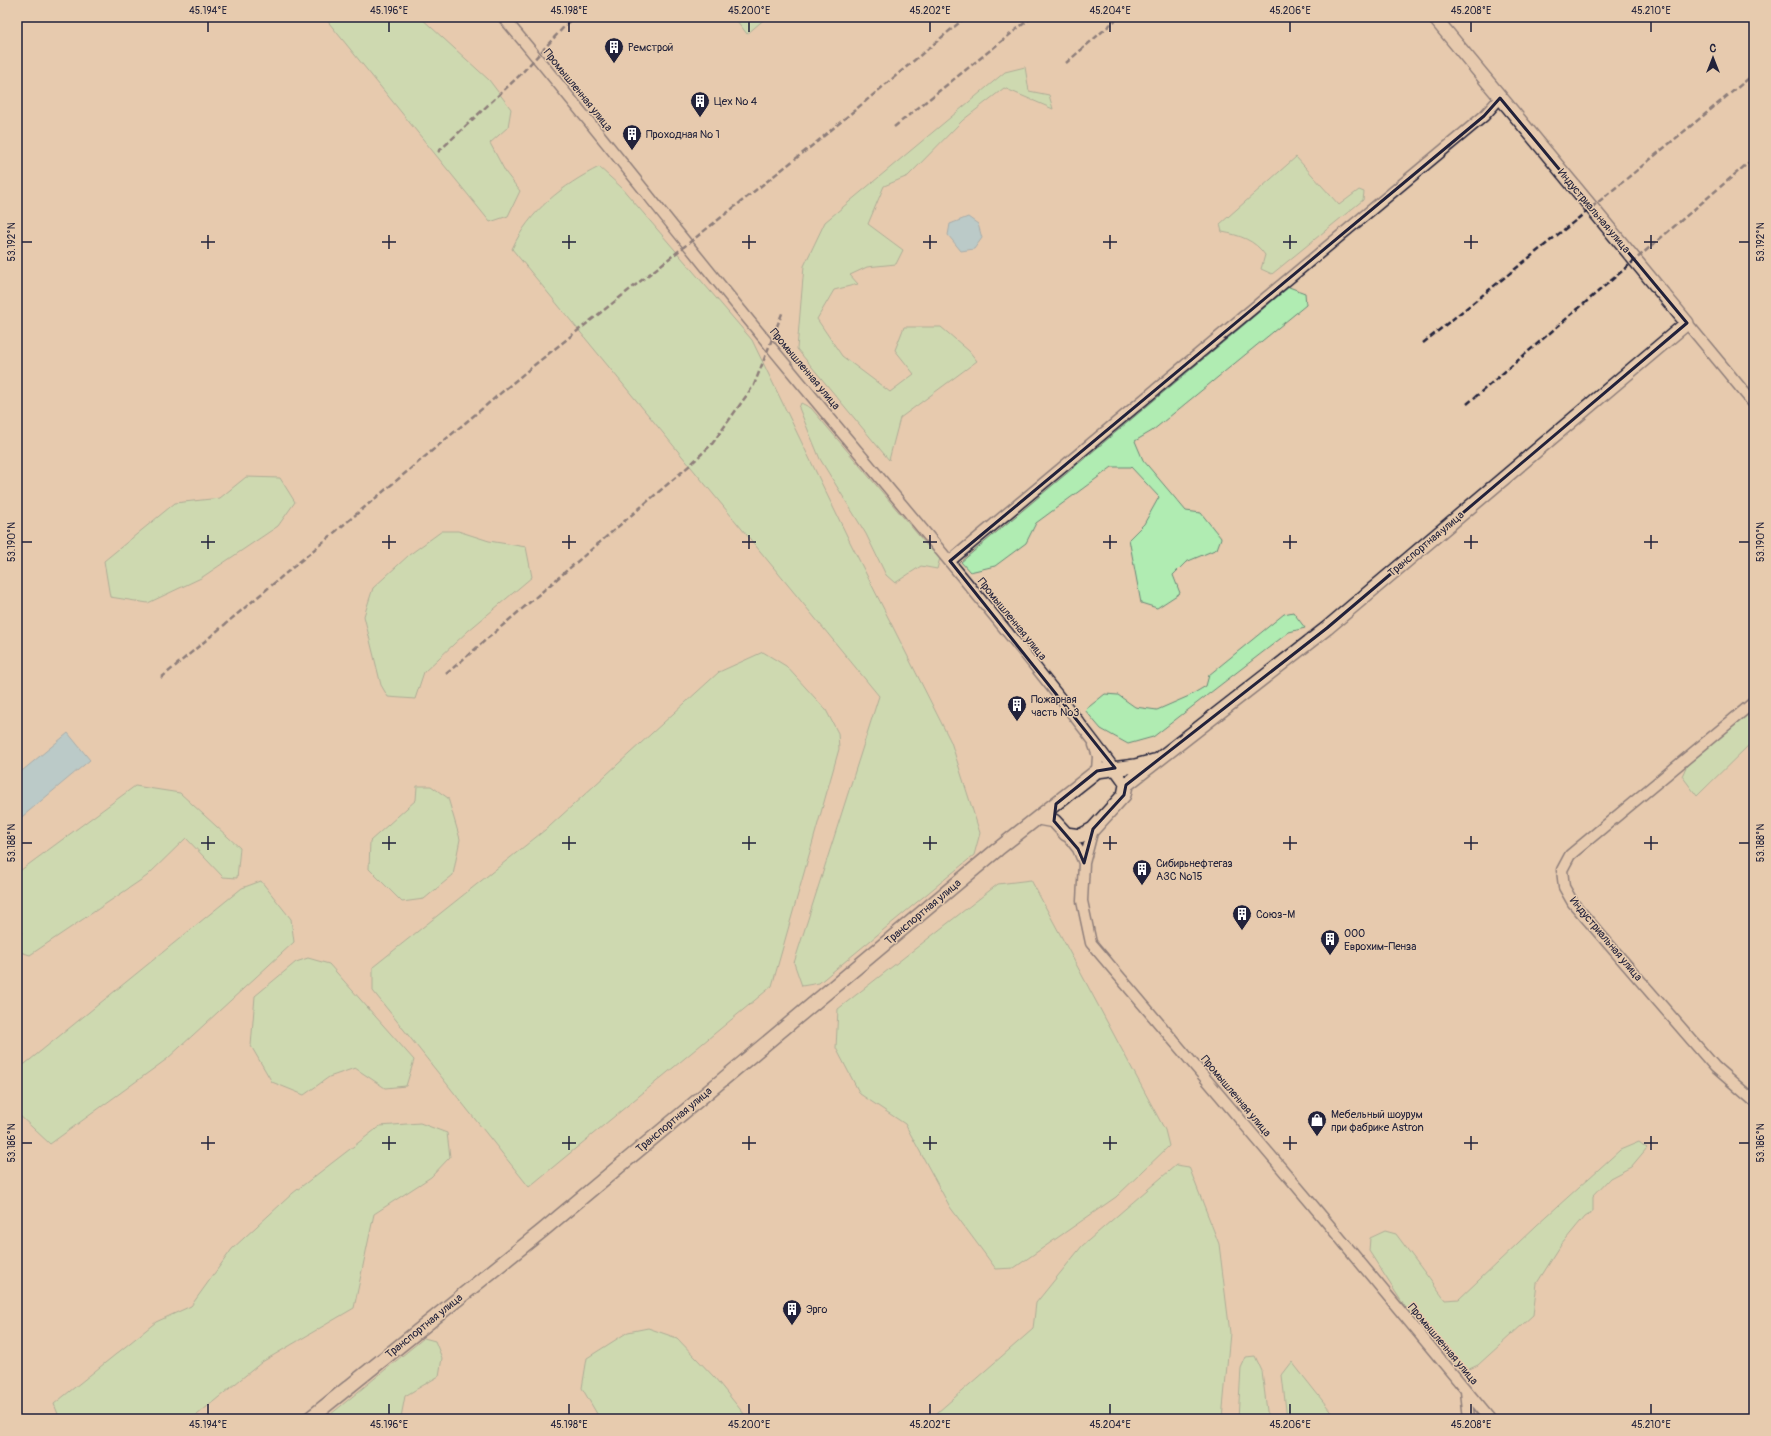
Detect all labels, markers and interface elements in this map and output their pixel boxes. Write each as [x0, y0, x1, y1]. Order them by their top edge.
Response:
text: 45.194°E [189, 5, 227, 17]
text: 45.196°E [370, 5, 408, 17]
text: 45.198°E [550, 5, 588, 17]
text: 45.200°E [728, 5, 770, 17]
text: 45.202°E [910, 5, 951, 17]
text: 45.204°E [1089, 5, 1131, 17]
text: 45.206°E [1269, 5, 1311, 17]
text: 45.208°E [1451, 5, 1491, 17]
text: 45.210°E [1631, 5, 1671, 17]
building icon: Ремстрой [603, 36, 625, 64]
north arrow [1693, 38, 1733, 78]
place label: Ремстрой [628, 41, 673, 54]
text: С [1710, 42, 1717, 55]
street label: Промышленная улица [541, 46, 615, 134]
building icon: Цех № 4 [689, 90, 711, 118]
place label: Цех № 4 [714, 95, 758, 108]
building icon: Проходная № 1 [621, 123, 643, 151]
place label: Проходная № 1 [646, 128, 720, 141]
street label: Индустриальная улица [1555, 166, 1633, 256]
text: 53.192°N [6, 222, 18, 261]
text: 53.192°N [1755, 222, 1767, 261]
street label: Промышленная улица [767, 326, 843, 412]
street label: Транспортная улица [1385, 508, 1467, 580]
text: 53.190°N [6, 522, 18, 562]
text: 53.190°N [1755, 522, 1767, 562]
street label: Промышленная улица [975, 575, 1049, 663]
place label: Пожарная часть №3 [1031, 693, 1079, 719]
building icon: Пожарная часть №3 [1006, 694, 1028, 722]
text: 53.188°N [6, 824, 18, 862]
text: 53.188°N [1755, 824, 1767, 862]
place label: Сибирьнефтегаз АЗС №15 [1156, 857, 1233, 883]
building icon: Сибирьнефтегаз АЗС №15 [1131, 858, 1153, 886]
street label: Транспортная улица [882, 876, 964, 948]
street label: Индустриальная улица [1567, 894, 1645, 984]
building icon: Союз-М [1231, 903, 1253, 931]
place label: Союз-М [1256, 908, 1295, 921]
place label: ООО Еврохим-Пенза [1344, 927, 1417, 953]
building icon: ООО Еврохим-Пенза [1319, 928, 1341, 956]
street label: Промышленная улица [1198, 1053, 1274, 1139]
street label: Транспортная улица [633, 1084, 715, 1156]
place label: Мебельный шоурум при фабрике Astron [1331, 1108, 1424, 1134]
shop icon: Мебельный шоурум при фабрике Astron [1306, 1109, 1328, 1137]
text: 53.186°N [6, 1123, 18, 1163]
text: 53.186°N [1755, 1123, 1767, 1163]
street label: Транспортная улица [383, 1291, 465, 1361]
building icon: Эрго [781, 1298, 803, 1326]
street label: Промышленная улица [1405, 1301, 1481, 1387]
place label: Эрго [806, 1303, 828, 1316]
text: 45.194°E [189, 1419, 227, 1431]
text: 45.196°E [370, 1419, 408, 1431]
text: 45.198°E [550, 1419, 588, 1431]
text: 45.200°E [728, 1419, 770, 1431]
text: 45.202°E [910, 1419, 951, 1431]
text: 45.204°E [1089, 1419, 1131, 1431]
text: 45.206°E [1269, 1419, 1311, 1431]
text: 45.208°E [1451, 1419, 1491, 1431]
text: 45.210°E [1631, 1419, 1671, 1431]

